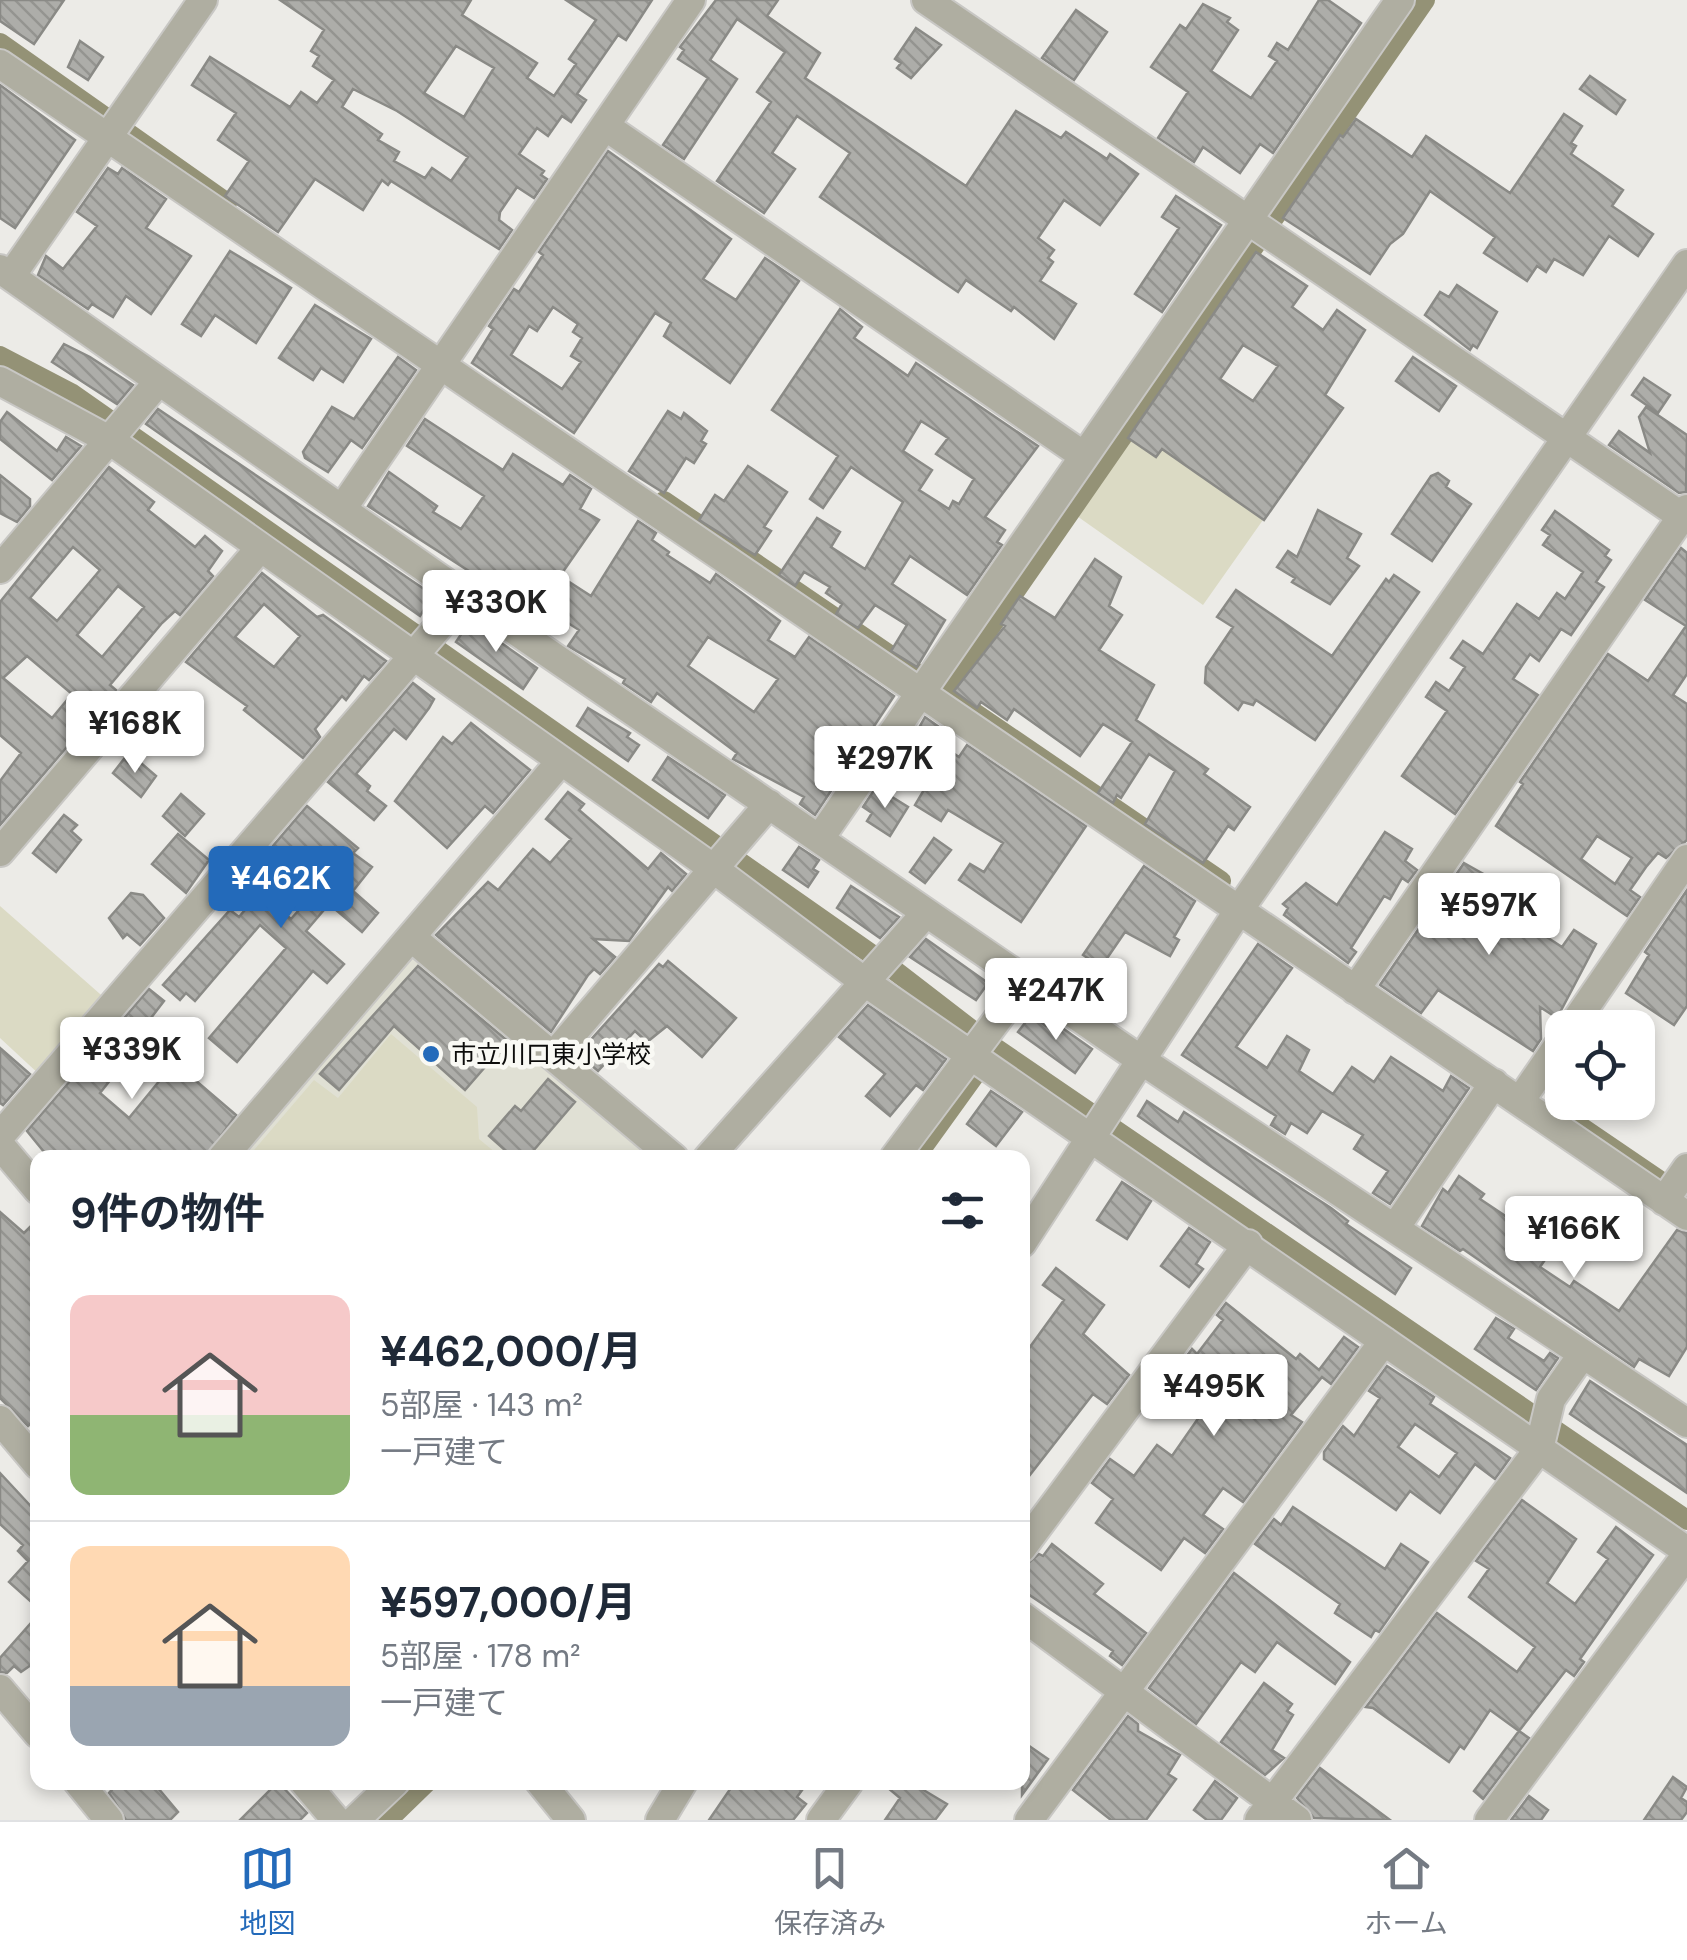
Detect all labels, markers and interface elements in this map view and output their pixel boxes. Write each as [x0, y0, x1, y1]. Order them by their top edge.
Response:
pin: ¥330K [426, 570, 566, 655]
text: ¥330K [445, 581, 547, 623]
pin: ¥168K [65, 691, 205, 776]
text: ¥168K [88, 702, 182, 744]
pin: ¥297K [815, 726, 955, 811]
text: ¥297K [836, 737, 934, 779]
pin: ¥462K [211, 846, 351, 931]
text: ¥462K [231, 857, 331, 899]
pin: ¥597K [1419, 873, 1559, 958]
text: ¥597K [1440, 884, 1538, 926]
pin: ¥247K [986, 958, 1126, 1043]
text: ¥247K [1007, 969, 1105, 1011]
map controls [1545, 1010, 1655, 1120]
button: locate [1545, 1010, 1655, 1120]
pin: ¥339K [62, 1017, 202, 1102]
text: ¥339K [82, 1028, 182, 1070]
place label: 市立川口東小学校 [451, 1038, 651, 1071]
marker: 市立川口東小学校 [420, 1043, 442, 1065]
icon: filters [935, 1183, 990, 1238]
text: 9件の物件 [70, 1186, 265, 1241]
pin: ¥166K [1504, 1196, 1644, 1281]
text: ¥166K [1527, 1207, 1621, 1249]
text: ¥462,000/月 [380, 1324, 642, 1379]
icon: home [150, 1335, 270, 1455]
pin: ¥495K [1144, 1354, 1284, 1439]
text: ¥495K [1163, 1365, 1265, 1407]
text: 5部屋 · 143 m² [380, 1384, 583, 1426]
text: 一戸建て [380, 1431, 508, 1473]
text: ¥597,000/月 [380, 1575, 636, 1630]
icon: home [150, 1586, 270, 1706]
text: 5部屋 · 178 m² [380, 1635, 580, 1677]
text: 一戸建て [380, 1682, 508, 1724]
tab: 地図 [239, 1841, 295, 1942]
tab: 保存済み [774, 1841, 886, 1942]
tab: ホーム [1365, 1841, 1448, 1942]

